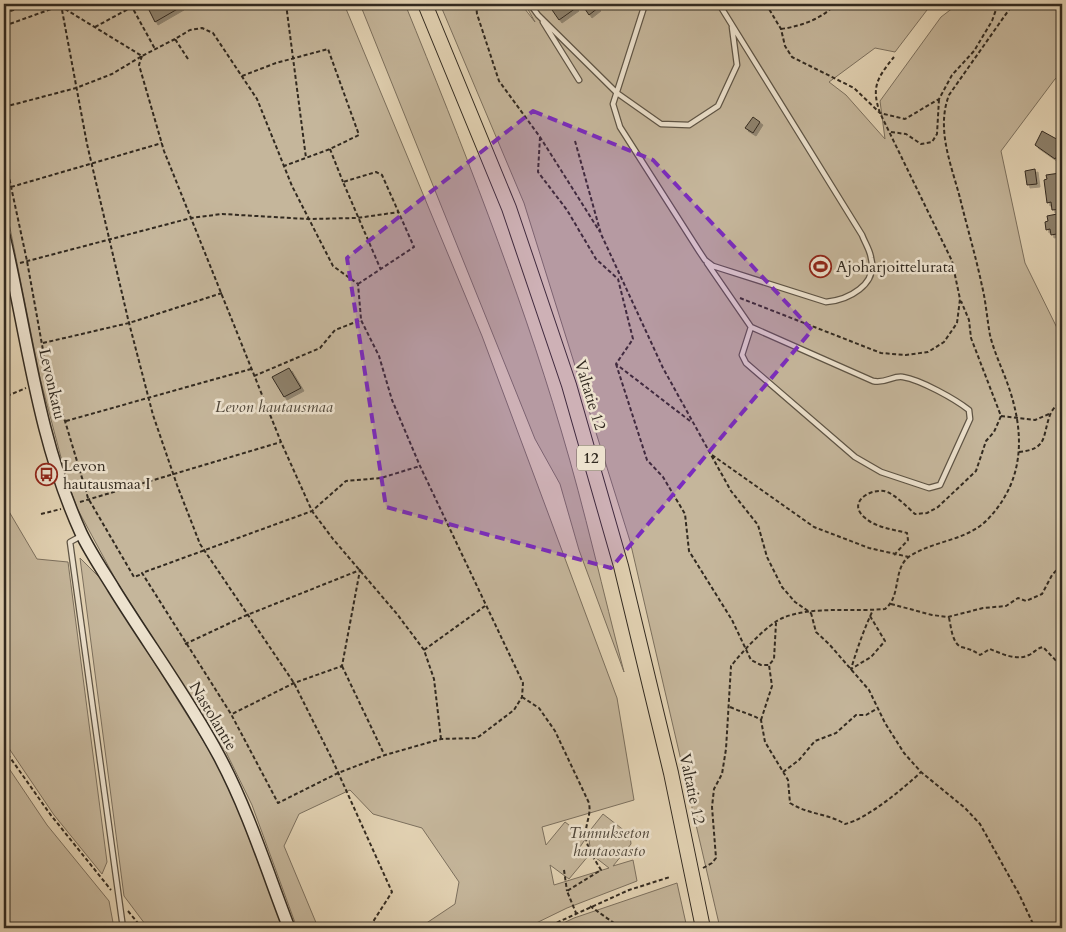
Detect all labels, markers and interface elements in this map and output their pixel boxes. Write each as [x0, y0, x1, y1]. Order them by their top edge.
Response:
sports icon: Ajoharjoittelurata [808, 255, 832, 279]
place label: Ajoharjoittelurata [836, 256, 955, 278]
street label: Levonkatu [33, 346, 71, 422]
street label: Valtatie 12 [569, 357, 611, 433]
park label: Levon hautausmaa [215, 396, 333, 418]
road number: 12 [577, 446, 605, 470]
place label: Levon hautausmaa I [63, 455, 151, 495]
bus stop icon: Levon hautausmaa I [35, 463, 59, 487]
street label: Nastolantie [184, 678, 242, 754]
street label: Valtatie 12 [674, 751, 710, 827]
park label: Tunnukseton hautaosasto [569, 822, 649, 862]

